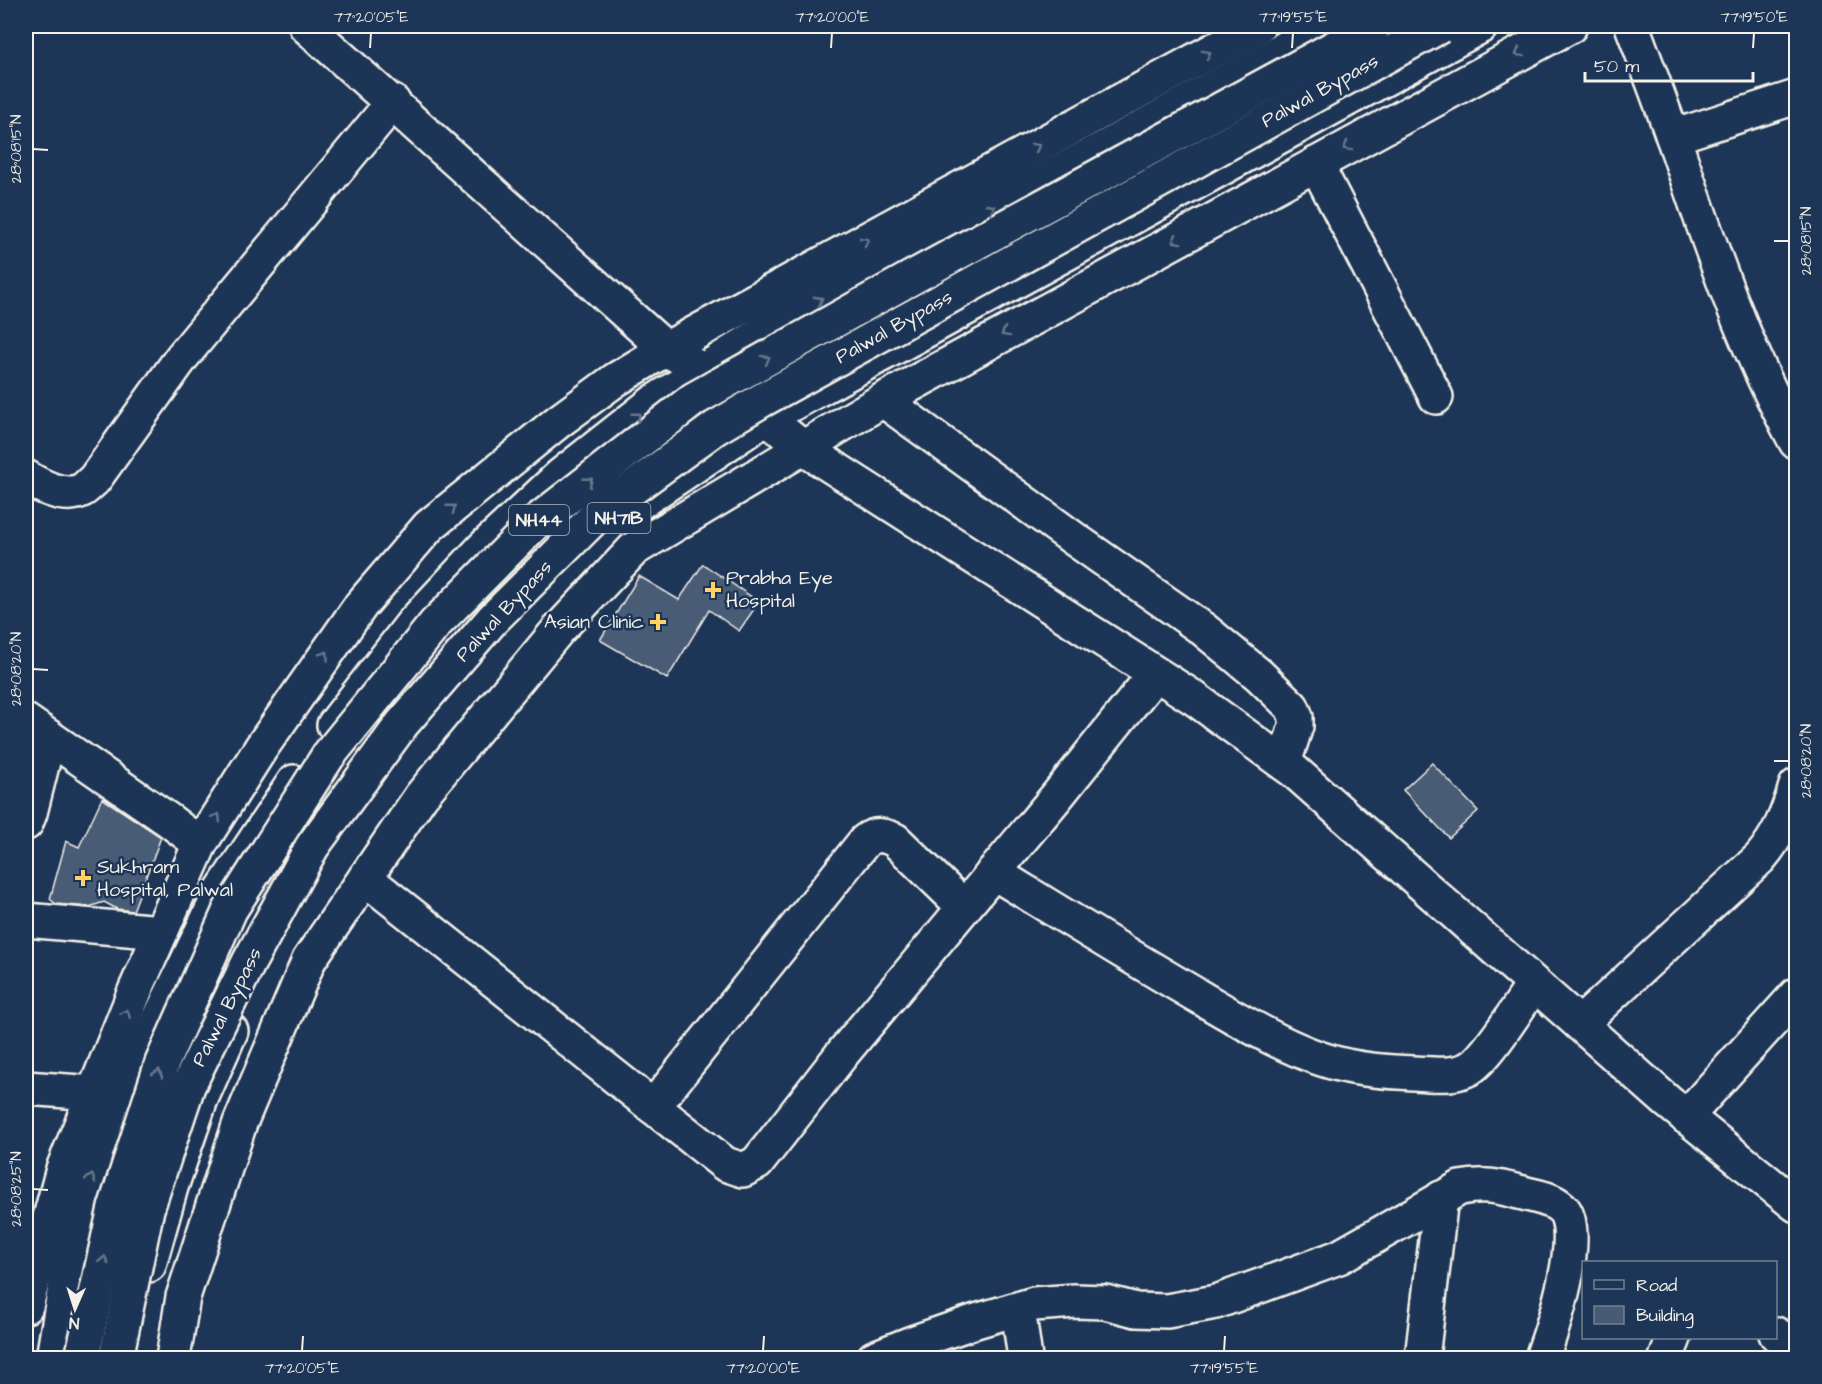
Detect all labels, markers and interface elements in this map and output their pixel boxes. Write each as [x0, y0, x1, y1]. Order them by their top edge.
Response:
text: 77°20'05"E [334, 7, 408, 28]
text: 77°20'00"E [795, 7, 869, 28]
text: 77°19'55"E [1259, 7, 1327, 28]
text: 77°19'50"E [1720, 7, 1788, 28]
scale bar [1585, 45, 1753, 83]
one-way arrow [1514, 46, 1525, 58]
street label: Palwal Bypass [1256, 47, 1384, 136]
one-way arrow [1201, 49, 1211, 61]
text: 50 m [1594, 54, 1639, 79]
text: 28°08'15"N [6, 115, 27, 183]
one-way arrow [1343, 140, 1354, 151]
one-way arrow [1030, 143, 1040, 154]
one-way arrow [985, 204, 995, 215]
text: 28°08'15"N [1796, 207, 1817, 275]
one-way arrow [1172, 233, 1182, 244]
one-way arrow [859, 236, 869, 248]
street label: Palwal Bypass [830, 283, 958, 372]
one-way arrow [813, 296, 823, 307]
one-way arrow [1001, 326, 1011, 337]
one-way arrow [760, 355, 770, 366]
one-way arrow [630, 412, 641, 423]
one-way arrow [582, 478, 593, 489]
road number: NH71B [588, 503, 650, 533]
one-way arrow [445, 504, 456, 515]
road number: NH44 [509, 505, 569, 535]
street label: Palwal Bypass [449, 554, 559, 669]
place label: Prabha Eye Hospital [726, 564, 833, 615]
marker: Prabha Eye Hospital [704, 581, 722, 599]
place label: Asian Clinic [544, 608, 644, 636]
marker: Asian Clinic [649, 613, 667, 631]
text: 28°08'20"N [6, 632, 27, 706]
one-way arrow [318, 651, 329, 662]
text: 28°08'20"N [1796, 724, 1817, 798]
one-way arrow [210, 813, 221, 824]
place label: Sukhram Hospital, Palwal [97, 853, 233, 904]
marker: Sukhram Hospital, Palwal [74, 869, 92, 887]
street label: Palwal Bypass [185, 943, 270, 1072]
one-way arrow [119, 1008, 131, 1019]
one-way arrow [151, 1068, 163, 1079]
text: 28°08'25"N [6, 1151, 27, 1227]
one-way arrow [84, 1173, 97, 1184]
one-way arrow [96, 1256, 109, 1266]
legend [1582, 1261, 1777, 1339]
text: Road [1636, 1273, 1677, 1298]
north arrow [45, 1279, 105, 1339]
text: Building [1636, 1303, 1694, 1329]
text: N [69, 1312, 80, 1334]
text: 77°20'05"E [265, 1358, 339, 1379]
text: 77°20'00"E [726, 1358, 800, 1379]
text: 77°19'55"E [1190, 1358, 1258, 1379]

